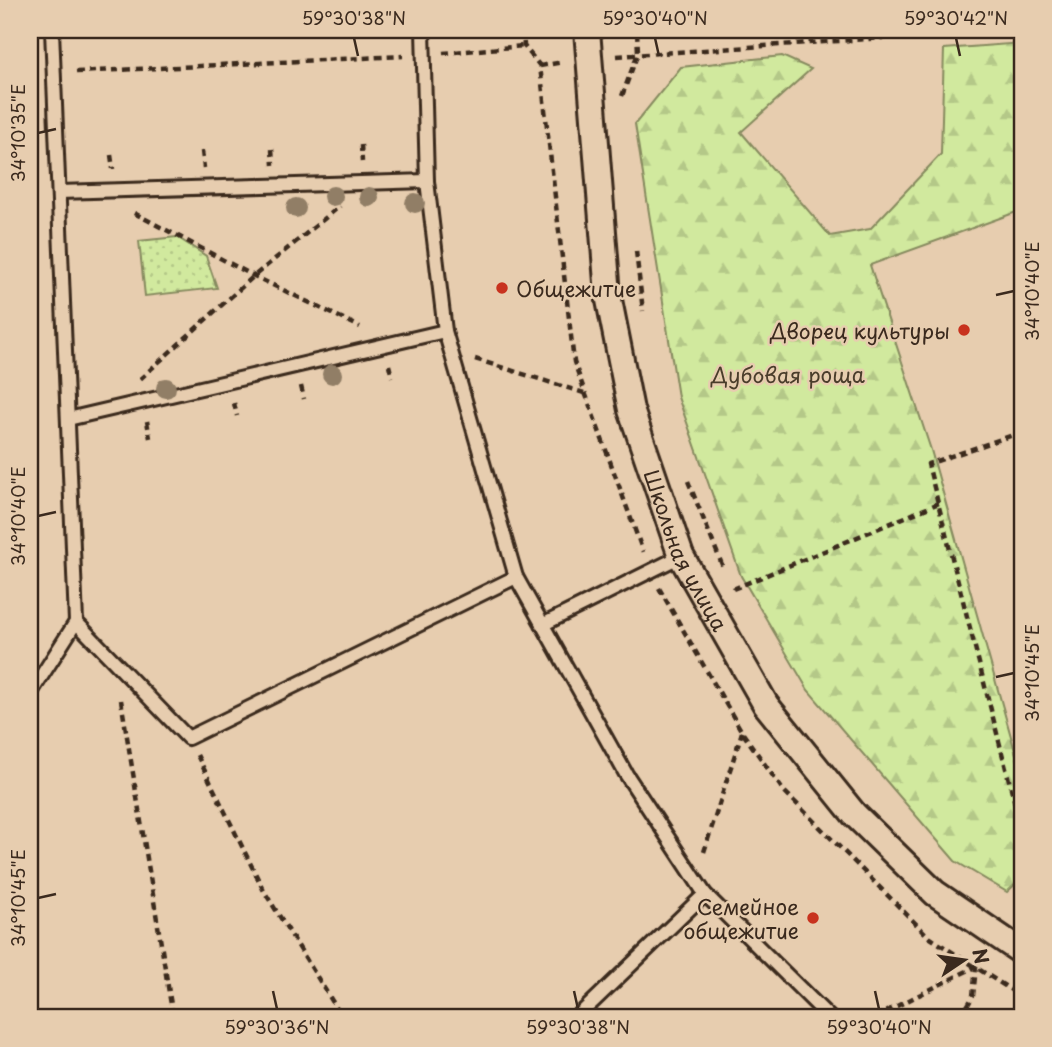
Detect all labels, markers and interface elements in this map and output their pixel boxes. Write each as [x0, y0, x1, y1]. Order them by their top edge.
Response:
text: 59°30'38"N [302, 4, 406, 31]
text: 59°30'40"N [602, 4, 708, 31]
text: 59°30'42"N [904, 4, 1008, 31]
text: 34°10'35"E [4, 84, 31, 182]
text: 34°10'40"E [1018, 241, 1045, 341]
place label: Общежитие [516, 272, 636, 304]
marker: Общежитие [494, 280, 510, 296]
place label: Дворец культуры [769, 314, 950, 346]
marker: Дворец культуры [956, 322, 972, 338]
park label: Дубовая роща [710, 358, 865, 390]
street label: Школьная улица [636, 465, 737, 637]
text: 34°10'40"E [4, 466, 31, 566]
text: 34°10'45"E [1018, 624, 1045, 722]
text: 34°10'45"E [4, 849, 31, 947]
place label: Семейное общежитие [683, 890, 799, 946]
marker: Семейное общежитие [805, 910, 821, 926]
north arrow [930, 925, 1000, 995]
text: N [966, 945, 997, 966]
text: 59°30'36"N [224, 1013, 330, 1040]
text: 59°30'38"N [526, 1013, 630, 1040]
text: 59°30'40"N [826, 1013, 932, 1040]

